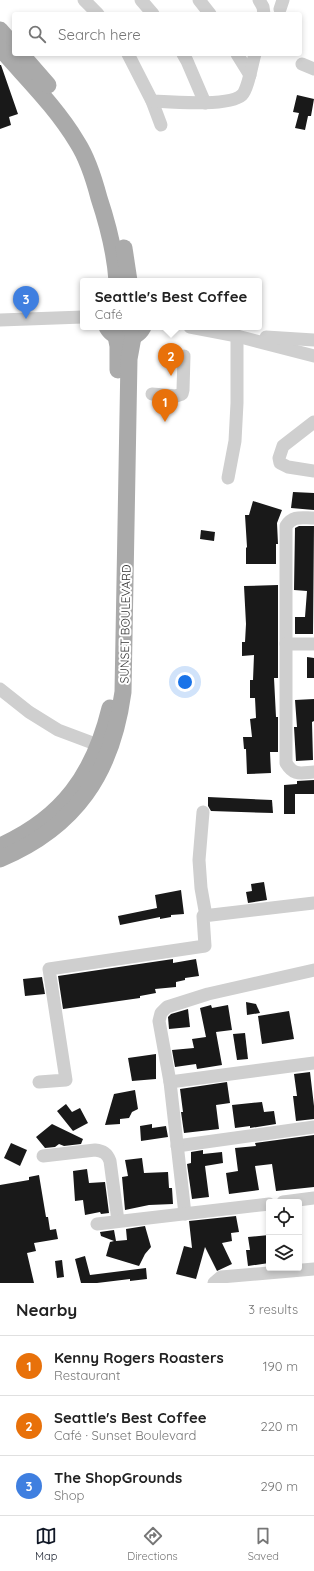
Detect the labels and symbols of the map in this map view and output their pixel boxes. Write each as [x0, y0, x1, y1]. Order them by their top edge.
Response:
pin: 3 [13, 286, 39, 319]
pin: 2 [158, 343, 184, 376]
pin: 1 [152, 389, 178, 422]
street label: SUNSET BOULEVARD [116, 564, 134, 684]
your location [175, 672, 195, 692]

